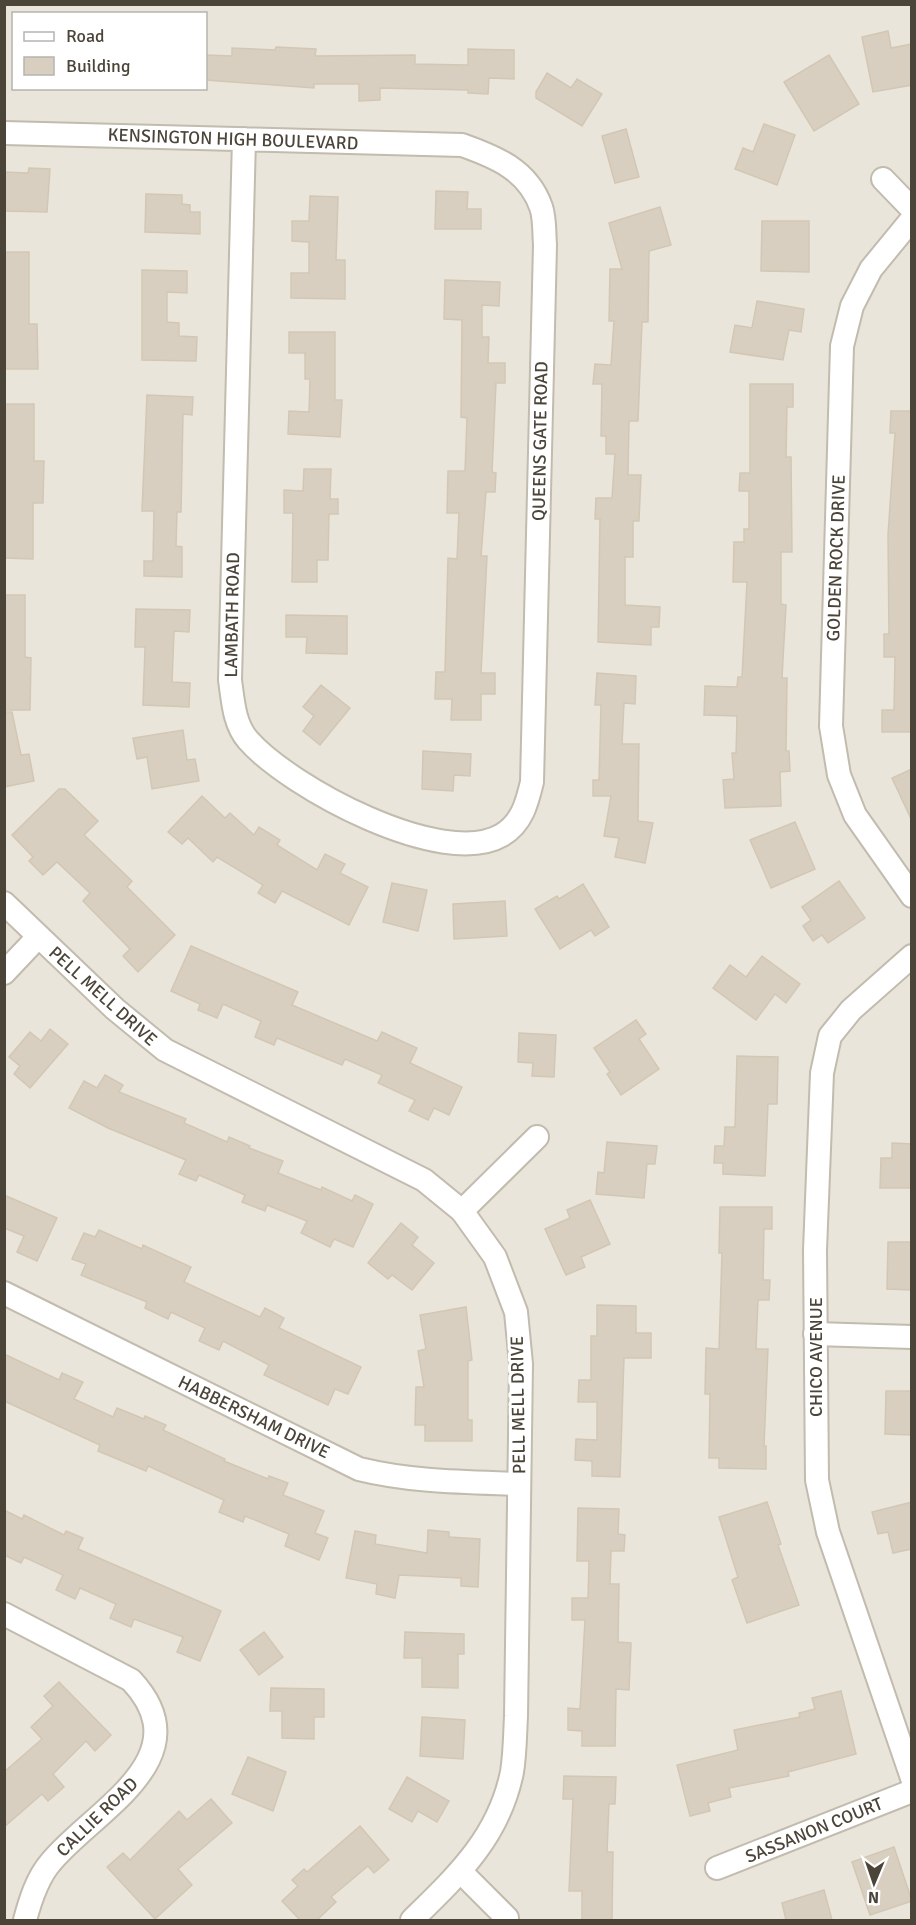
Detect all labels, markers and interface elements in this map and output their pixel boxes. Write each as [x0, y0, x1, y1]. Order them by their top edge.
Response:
legend [12, 12, 207, 90]
text: Road [66, 25, 105, 47]
text: Building [66, 55, 130, 77]
street label: KENSINGTON HIGH BOULEVARD [107, 124, 359, 154]
street label: QUEENS GATE ROAD [528, 361, 552, 521]
street label: GOLDEN ROCK DRIVE [822, 474, 850, 642]
street label: LAMBATH ROAD [220, 552, 244, 678]
street label: PELL MELL DRIVE [44, 942, 162, 1050]
street label: CHICO AVENUE [805, 1297, 827, 1417]
street label: PELL MELL DRIVE [506, 1336, 530, 1474]
street label: HABBERSHAM DRIVE [175, 1371, 333, 1463]
street label: CALLIE ROAD [52, 1773, 142, 1861]
street label: SASSANON COURT [742, 1792, 886, 1868]
north arrow [844, 1853, 904, 1913]
text: N [868, 1887, 879, 1907]

